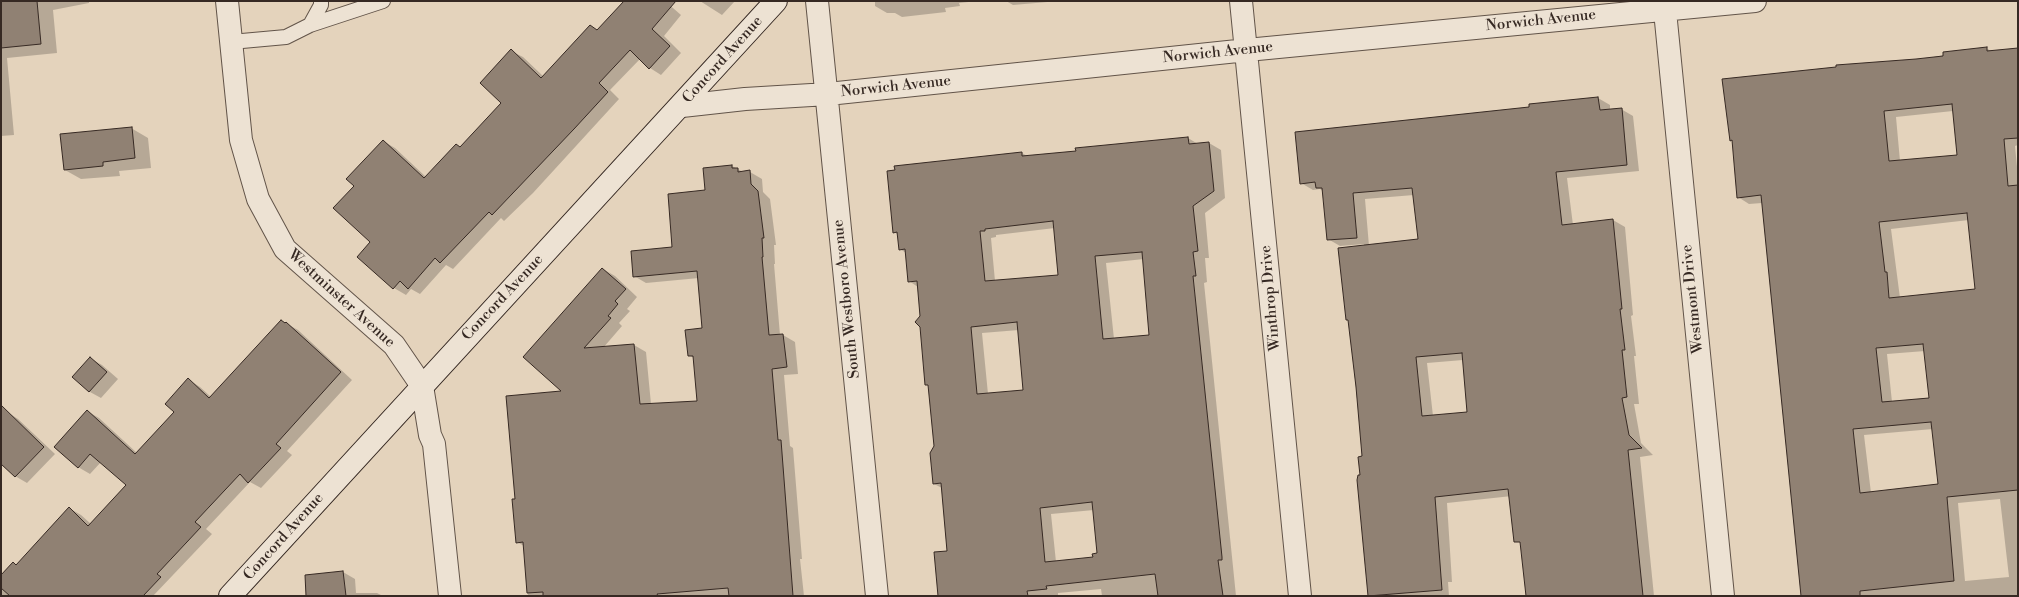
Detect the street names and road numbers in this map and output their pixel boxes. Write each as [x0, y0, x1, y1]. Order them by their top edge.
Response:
street label: Norwich Avenue [1485, 6, 1597, 36]
street label: Concord Avenue [679, 13, 767, 107]
street label: Norwich Avenue [1162, 38, 1274, 68]
street label: Norwich Avenue [840, 72, 952, 102]
street label: South Westboro Avenue [830, 219, 864, 379]
street label: Winthrop Drive [1257, 244, 1285, 352]
street label: Westmont Drive [1678, 244, 1708, 354]
street label: Westminster Avenue [284, 246, 398, 352]
street label: Concord Avenue [459, 251, 547, 345]
street label: Concord Avenue [240, 490, 328, 584]

